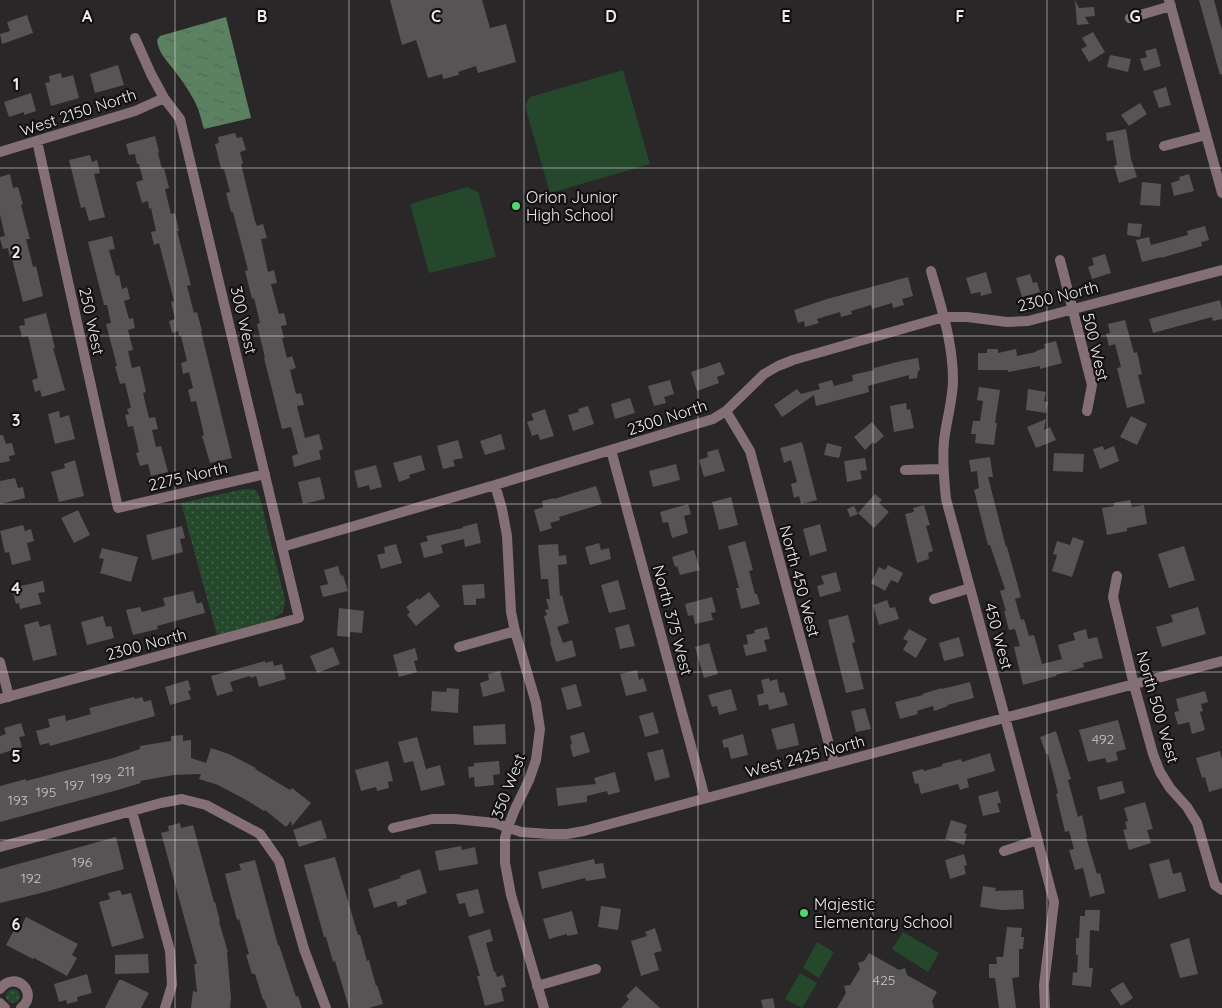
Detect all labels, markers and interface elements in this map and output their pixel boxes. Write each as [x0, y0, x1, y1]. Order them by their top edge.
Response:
text: A [82, 6, 93, 26]
text: B [257, 6, 267, 26]
text: C [431, 6, 441, 26]
text: D [605, 6, 617, 26]
text: E [781, 6, 791, 26]
text: F [956, 6, 965, 26]
text: G [1129, 6, 1141, 26]
text: 1 [13, 74, 19, 94]
street label: West 2150 North [17, 84, 139, 140]
place label: Orion Junior High School [526, 187, 618, 225]
marker: Orion Junior High School [510, 200, 522, 212]
text: 2 [11, 242, 21, 262]
street label: 2300 North [1015, 276, 1101, 316]
street label: 300 West [226, 284, 262, 356]
street label: 250 West [75, 285, 109, 357]
street label: 500 West [1078, 311, 1114, 383]
street label: 2300 North [625, 395, 709, 439]
text: 3 [12, 410, 20, 430]
street label: 2275 North [146, 457, 230, 495]
street label: North 450 West [775, 523, 825, 639]
street label: North 375 West [649, 563, 697, 677]
text: 4 [11, 578, 21, 598]
street label: 450 West [980, 600, 1018, 672]
street label: 2300 North [103, 624, 189, 664]
street label: North 500 West [1132, 649, 1184, 765]
street label: West 2425 North [743, 730, 867, 782]
house number: 492 [1092, 730, 1115, 748]
text: 5 [11, 746, 21, 766]
street label: 350 West [486, 751, 530, 821]
house number: 211 [117, 762, 135, 780]
house number: 199 [91, 769, 112, 787]
house number: 197 [64, 776, 84, 794]
house number: 195 [36, 783, 56, 801]
house number: 193 [8, 791, 28, 809]
house number: 196 [72, 853, 93, 871]
house number: 192 [21, 869, 42, 887]
place label: Majestic Elementary School [814, 894, 953, 932]
marker: Majestic Elementary School [798, 907, 810, 919]
text: 6 [12, 914, 21, 934]
house number: 425 [873, 971, 895, 989]

